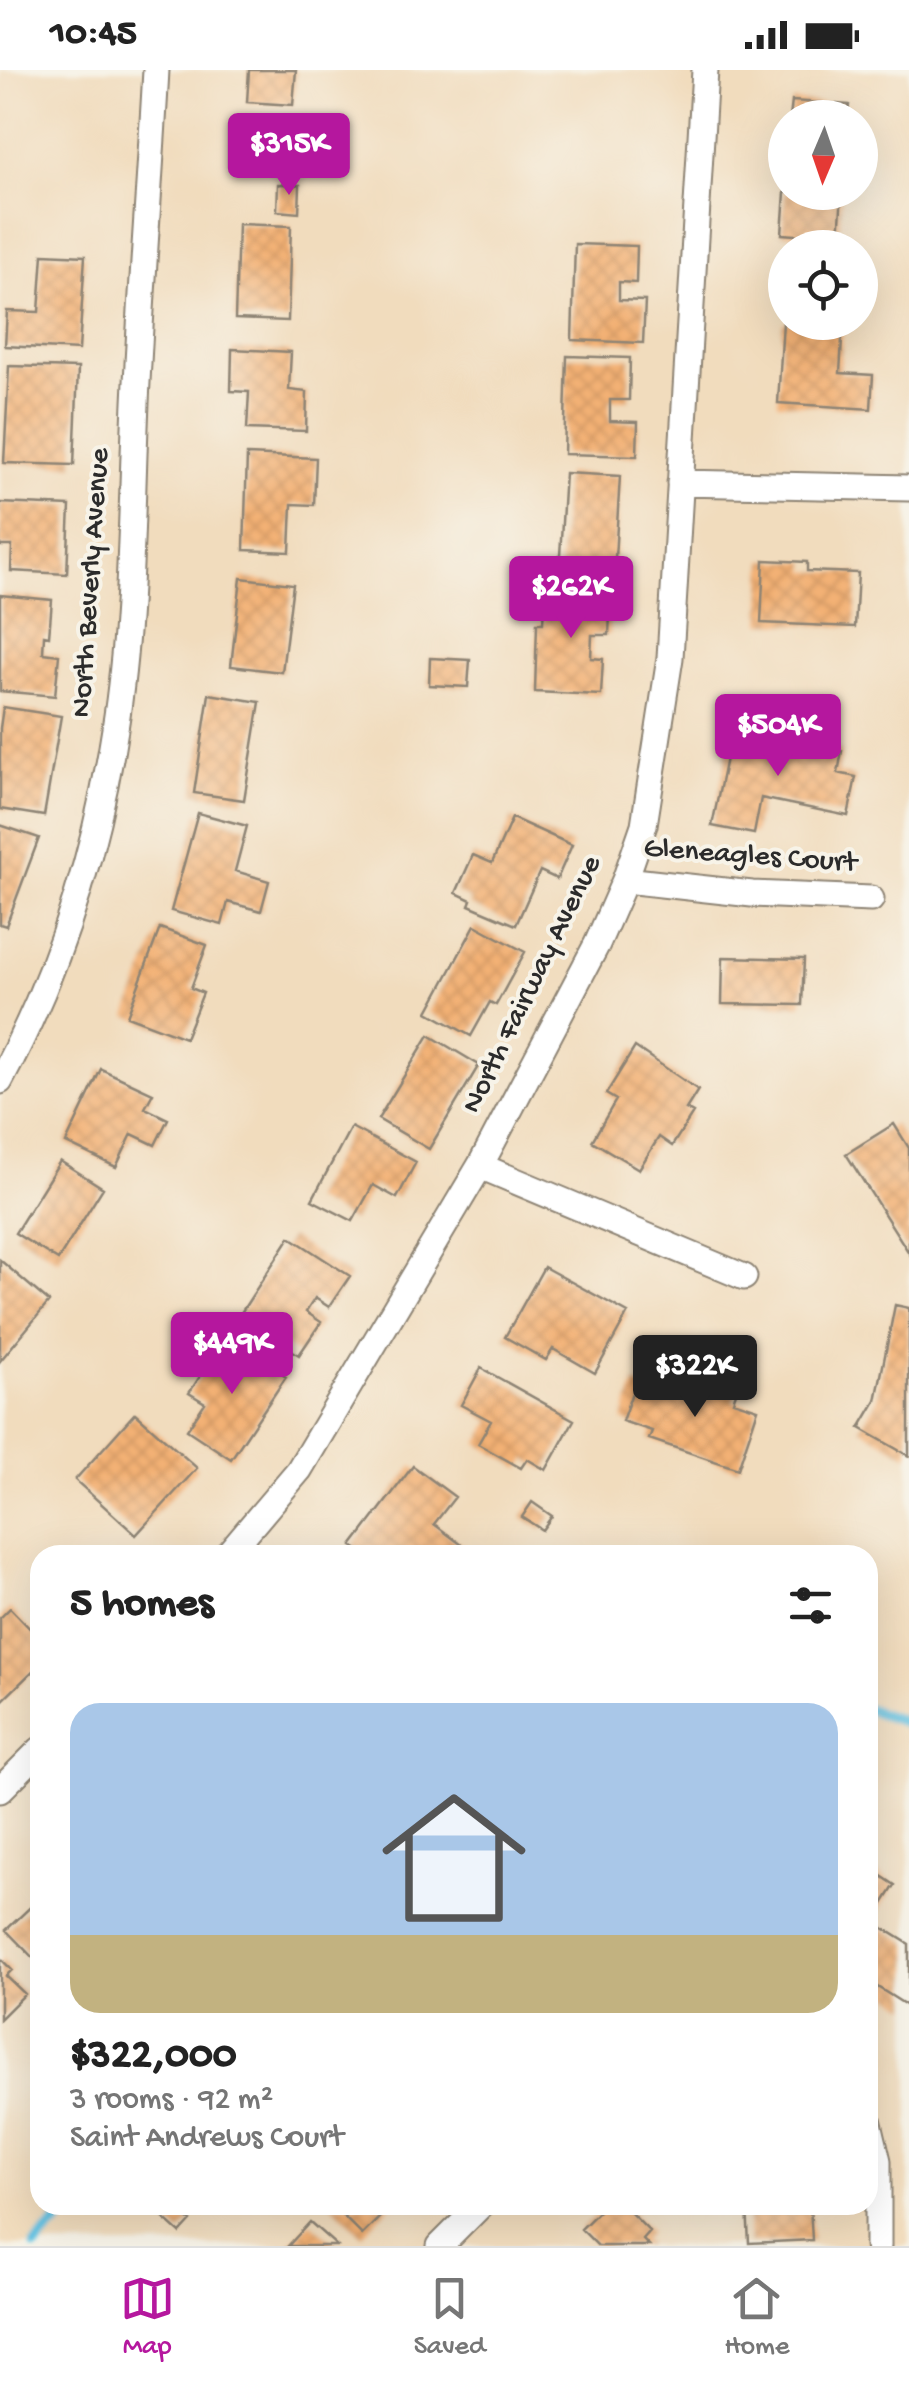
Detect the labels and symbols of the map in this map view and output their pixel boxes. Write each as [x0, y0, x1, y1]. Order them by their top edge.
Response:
north arrow [768, 100, 878, 210]
pin: $315K [219, 113, 359, 198]
street label: North Beverly Avenue [65, 447, 119, 719]
pin: $262K [501, 556, 641, 641]
pin: $504K [708, 694, 848, 779]
street label: Gleneagles Court [642, 832, 860, 882]
street label: North Fairway Avenue [455, 850, 611, 1120]
pin: $449K [162, 1312, 302, 1397]
pin: $322K [625, 1335, 765, 1420]

